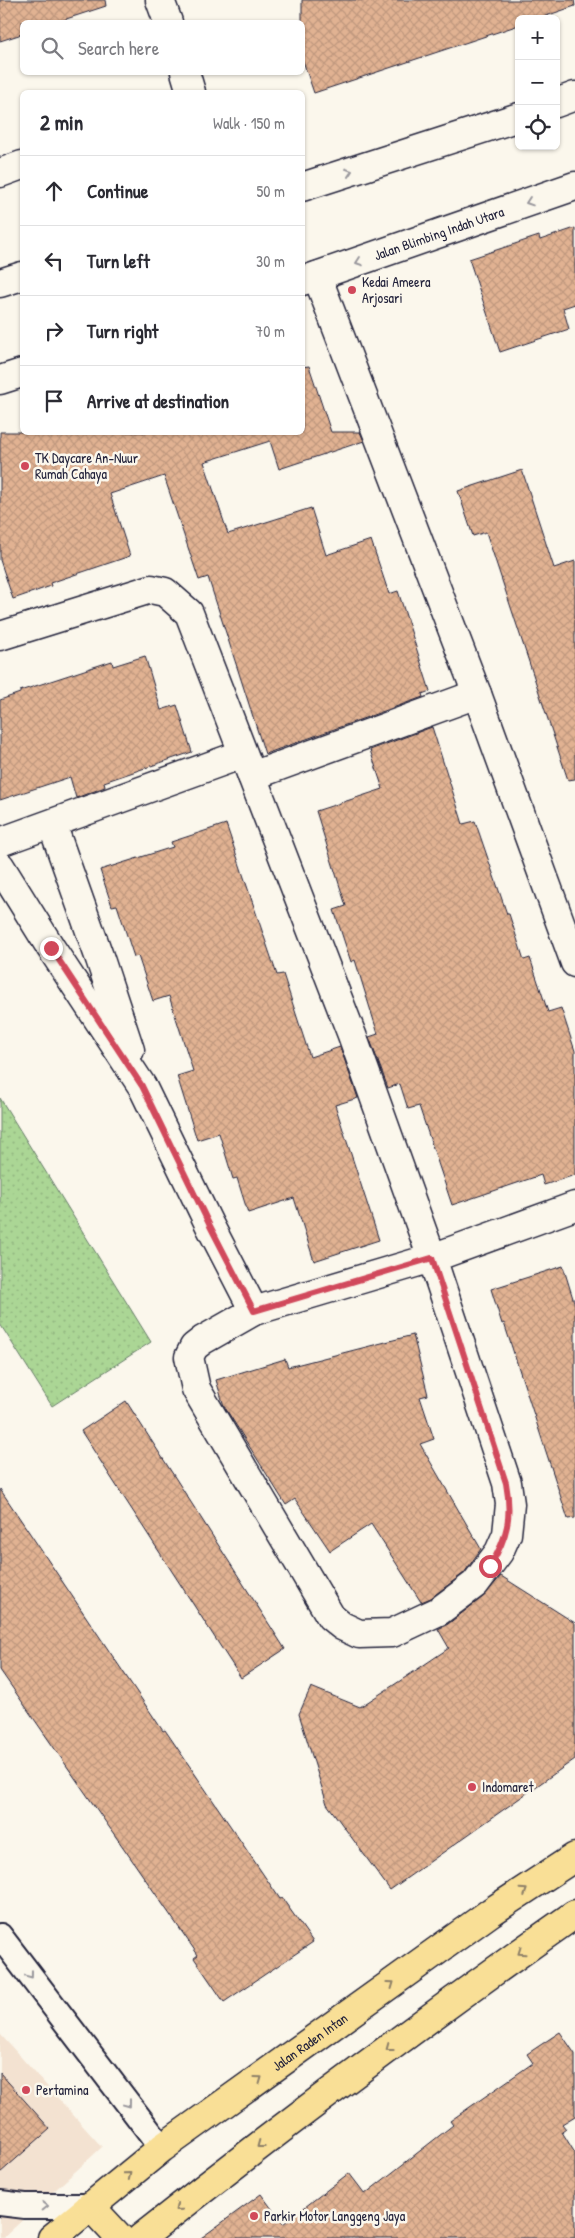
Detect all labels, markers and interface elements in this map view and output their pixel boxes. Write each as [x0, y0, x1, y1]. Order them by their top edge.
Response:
map controls [515, 15, 560, 150]
button: + [515, 15, 560, 60]
search box [20, 20, 305, 75]
icon: search [38, 34, 66, 62]
text: Search here [78, 35, 159, 61]
button: − [515, 60, 560, 105]
button: locate [515, 105, 560, 150]
text: 2 min [40, 108, 83, 137]
text: Walk · 150 m [213, 112, 285, 134]
one-way arrow [344, 168, 353, 178]
icon: ahead [40, 177, 68, 205]
text: Continue [87, 178, 148, 204]
text: 50 m [257, 180, 285, 202]
one-way arrow [525, 196, 534, 206]
street label: Jalan Blimbing Indah Utara [371, 201, 507, 264]
icon: left [40, 247, 68, 275]
text: Turn left [87, 248, 150, 274]
text: 30 m [256, 250, 285, 272]
one-way arrow [355, 256, 364, 266]
place label: Kedai Ameera Arjosari [362, 272, 431, 308]
marker: Kedai Ameera Arjosari [346, 284, 358, 296]
icon: right [40, 317, 68, 345]
text: Turn right [87, 318, 158, 344]
text: 70 m [255, 320, 285, 342]
icon: arrive [40, 387, 68, 415]
text: Arrive at destination [87, 388, 229, 414]
place label: TK Daycare An-Nuur Rumah Cahaya [35, 448, 139, 484]
marker: TK Daycare An-Nuur Rumah Cahaya [19, 460, 31, 472]
route end [40, 937, 63, 960]
route start [479, 1555, 502, 1578]
place label: Indomaret [482, 1777, 534, 1796]
marker: Indomaret [466, 1781, 478, 1793]
one-way arrow [519, 1887, 528, 1897]
one-way arrow [517, 1946, 527, 1955]
one-way arrow [24, 1969, 32, 1978]
one-way arrow [385, 1981, 395, 1990]
street label: Jalan Raden Intan [268, 2008, 351, 2075]
one-way arrow [386, 2042, 395, 2050]
one-way arrow [253, 2076, 263, 2085]
place label: Pertamina [36, 2080, 89, 2099]
marker: Pertamina [20, 2084, 32, 2096]
one-way arrow [123, 2098, 131, 2107]
one-way arrow [257, 2140, 266, 2148]
one-way arrow [123, 2172, 132, 2181]
one-way arrow [42, 2201, 49, 2211]
one-way arrow [175, 2203, 184, 2211]
place label: Parkir Motor Langgeng Jaya [264, 2206, 406, 2226]
marker: Parkir Motor Langgeng Jaya [248, 2210, 260, 2222]

